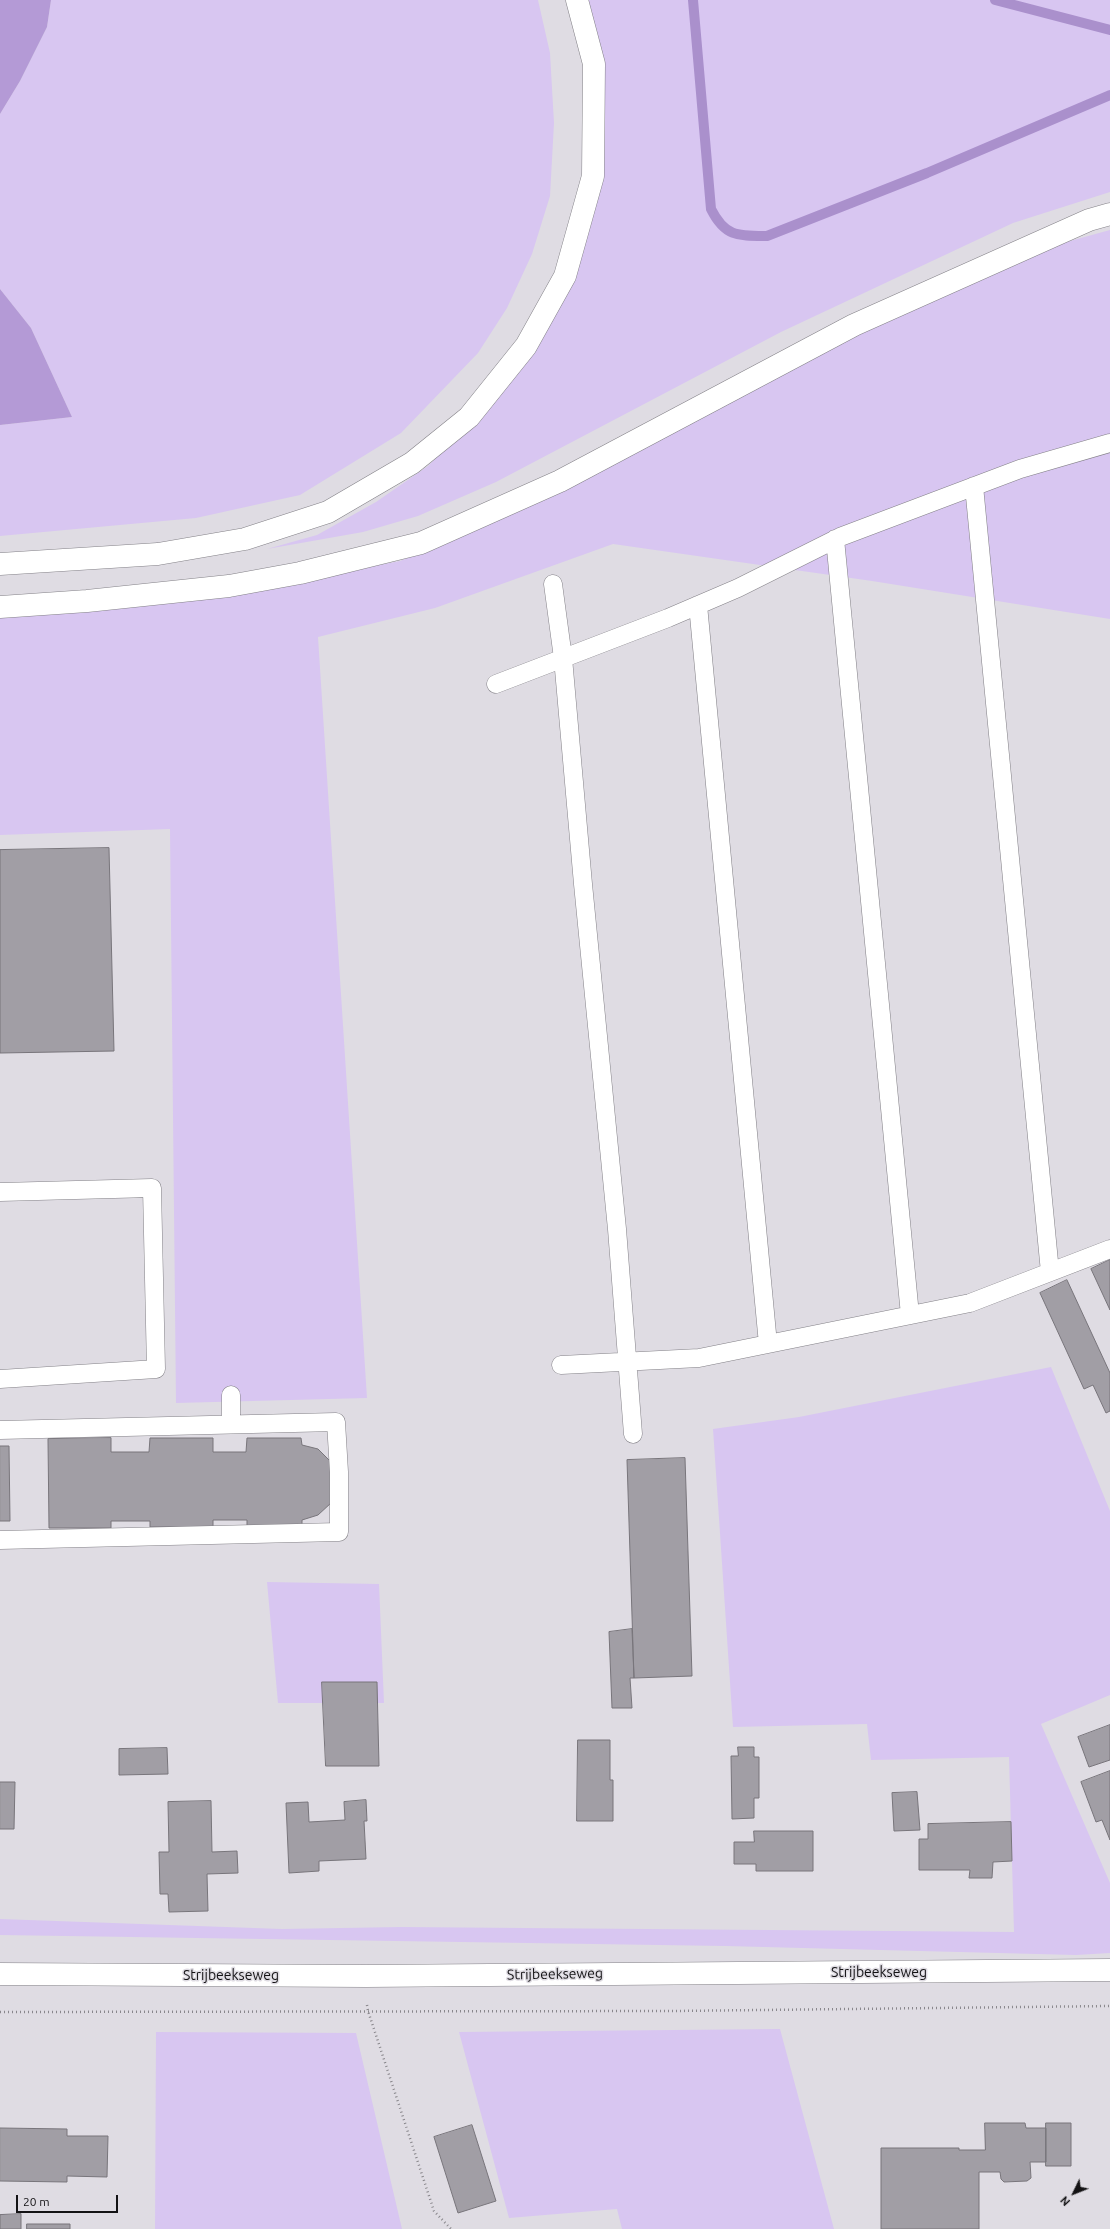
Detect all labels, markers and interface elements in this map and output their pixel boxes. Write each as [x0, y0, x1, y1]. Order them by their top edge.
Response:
street label: Strijbeekseweg [831, 1964, 927, 1980]
street label: Strijbeekseweg [507, 1965, 603, 1983]
street label: Strijbeekseweg [183, 1967, 279, 1983]
north arrow [1054, 2173, 1094, 2213]
scale bar [18, 2187, 120, 2213]
text: N [1058, 2194, 1072, 2208]
text: 20 m [23, 2195, 50, 2208]

